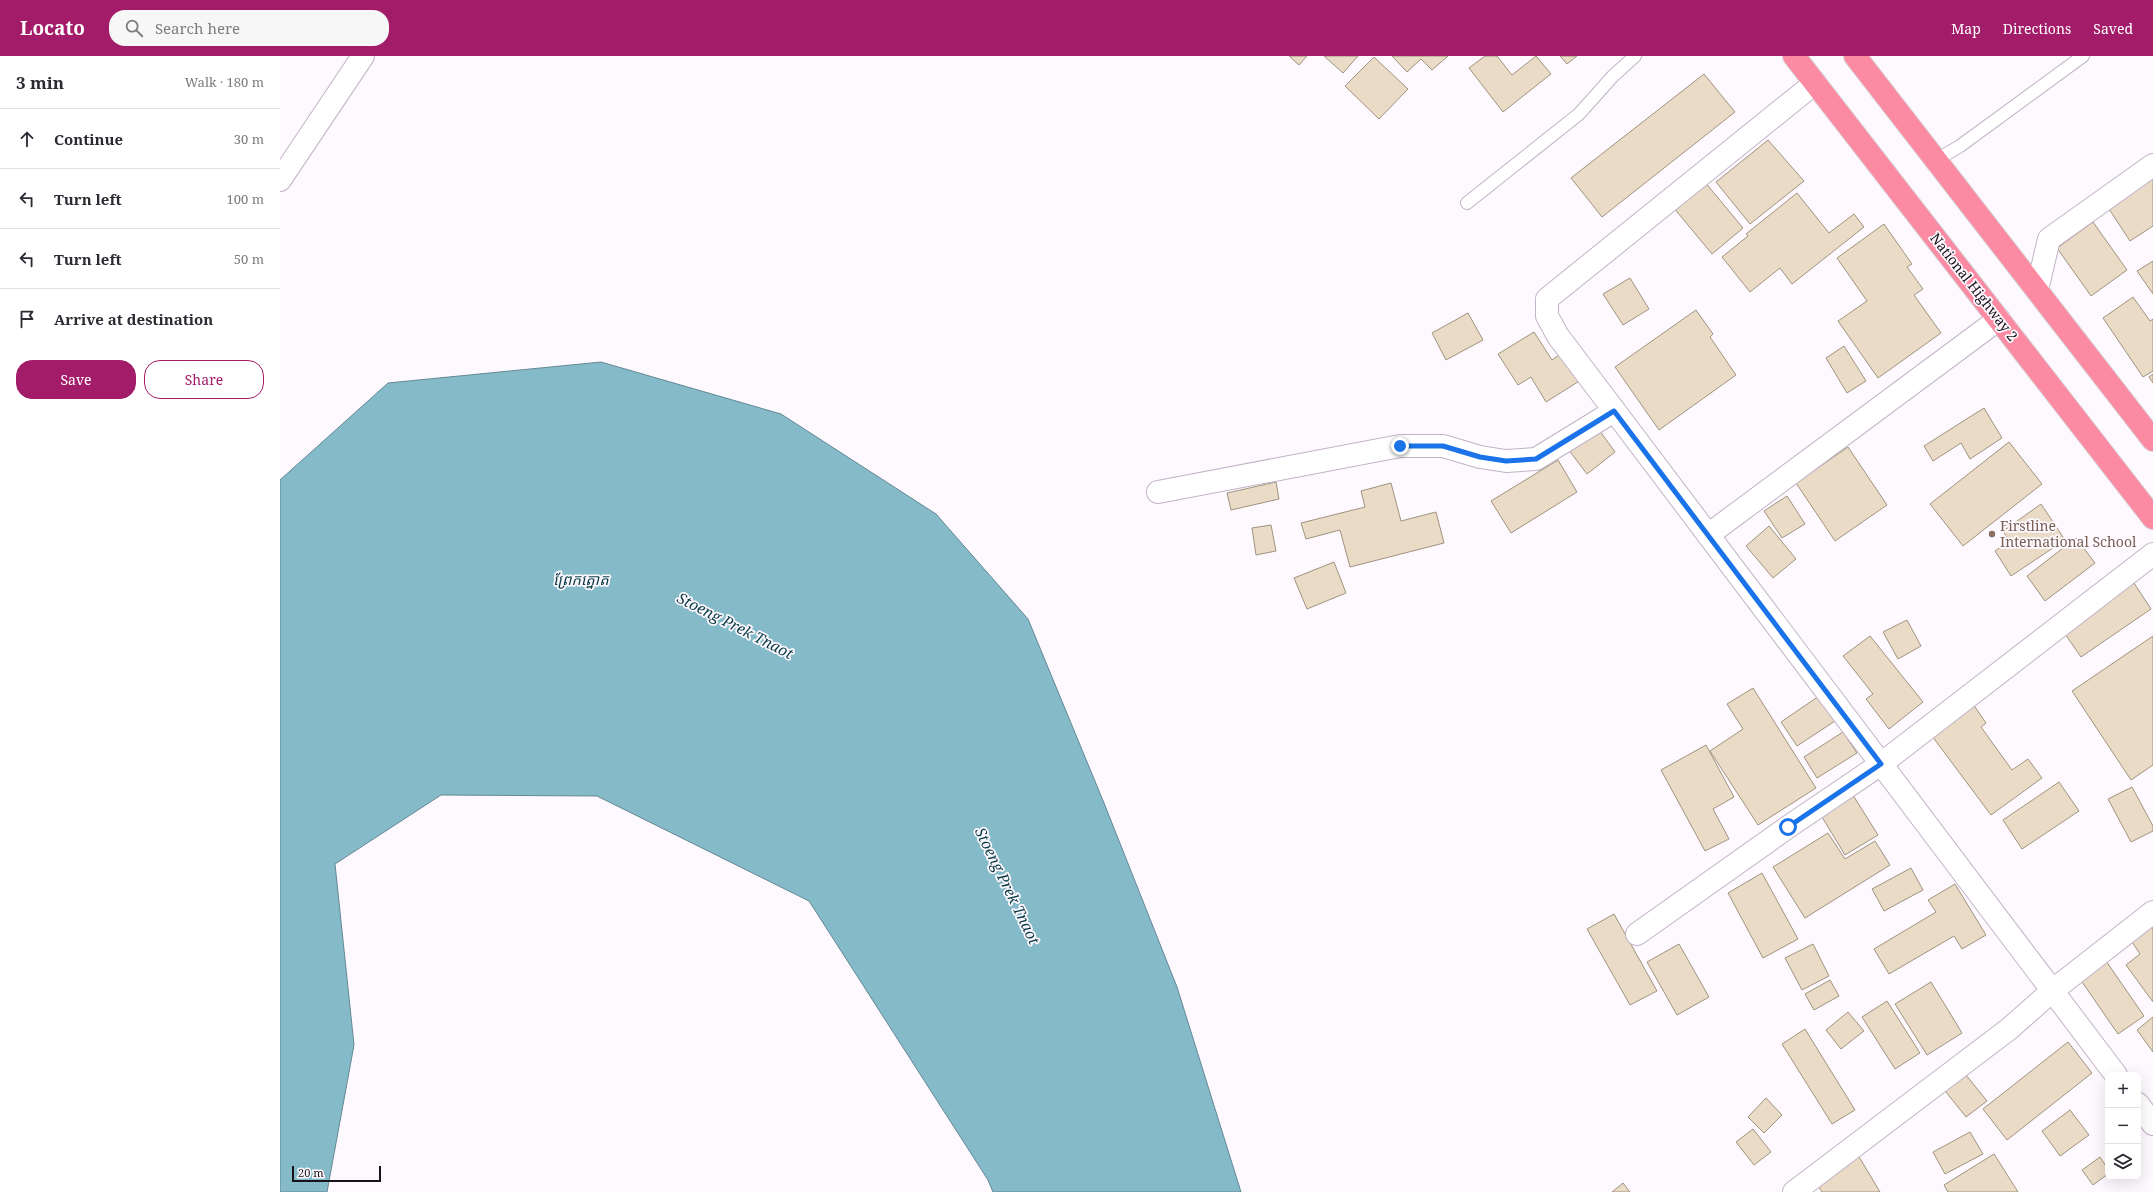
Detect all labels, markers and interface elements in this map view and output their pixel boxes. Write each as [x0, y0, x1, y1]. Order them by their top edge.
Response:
search box [109, 10, 389, 46]
text: Locato [20, 15, 85, 41]
icon: search [123, 17, 145, 39]
text: Search here [155, 18, 240, 38]
text: Map [1951, 19, 1981, 38]
text: Directions [2003, 19, 2071, 38]
text: Saved [2093, 19, 2133, 38]
text: 3 min [16, 71, 64, 94]
text: Walk · 180 m [185, 73, 264, 91]
icon: ahead [16, 128, 38, 150]
text: Continue [54, 129, 123, 149]
text: 30 m [234, 130, 264, 148]
icon: left [16, 188, 38, 210]
text: Turn left [54, 189, 122, 209]
text: 100 m [227, 190, 264, 208]
street label: National Highway 2 [1926, 229, 2023, 345]
icon: left [16, 248, 38, 270]
text: Turn left [54, 249, 122, 269]
text: 50 m [234, 250, 264, 268]
icon: arrive [16, 308, 38, 330]
text: Arrive at destination [54, 309, 213, 329]
button: Save [16, 360, 136, 399]
button: Share [144, 360, 264, 399]
route end [1391, 437, 1409, 455]
place label: Firstline International School [2000, 516, 2137, 551]
marker: Firstline International School [1987, 529, 1997, 539]
water label: ព្រែកត្នោត [553, 569, 610, 589]
water label: Stoeng Prek Tnaot [674, 587, 797, 663]
route start [1779, 818, 1797, 836]
water label: Stoeng Prek Tnaot [971, 824, 1045, 948]
map controls [2105, 1072, 2141, 1180]
button: + [2105, 1072, 2141, 1108]
button: − [2105, 1108, 2141, 1144]
button: layers [2105, 1144, 2141, 1180]
scale bar [292, 1164, 381, 1183]
text: 20 m [298, 1165, 324, 1180]

